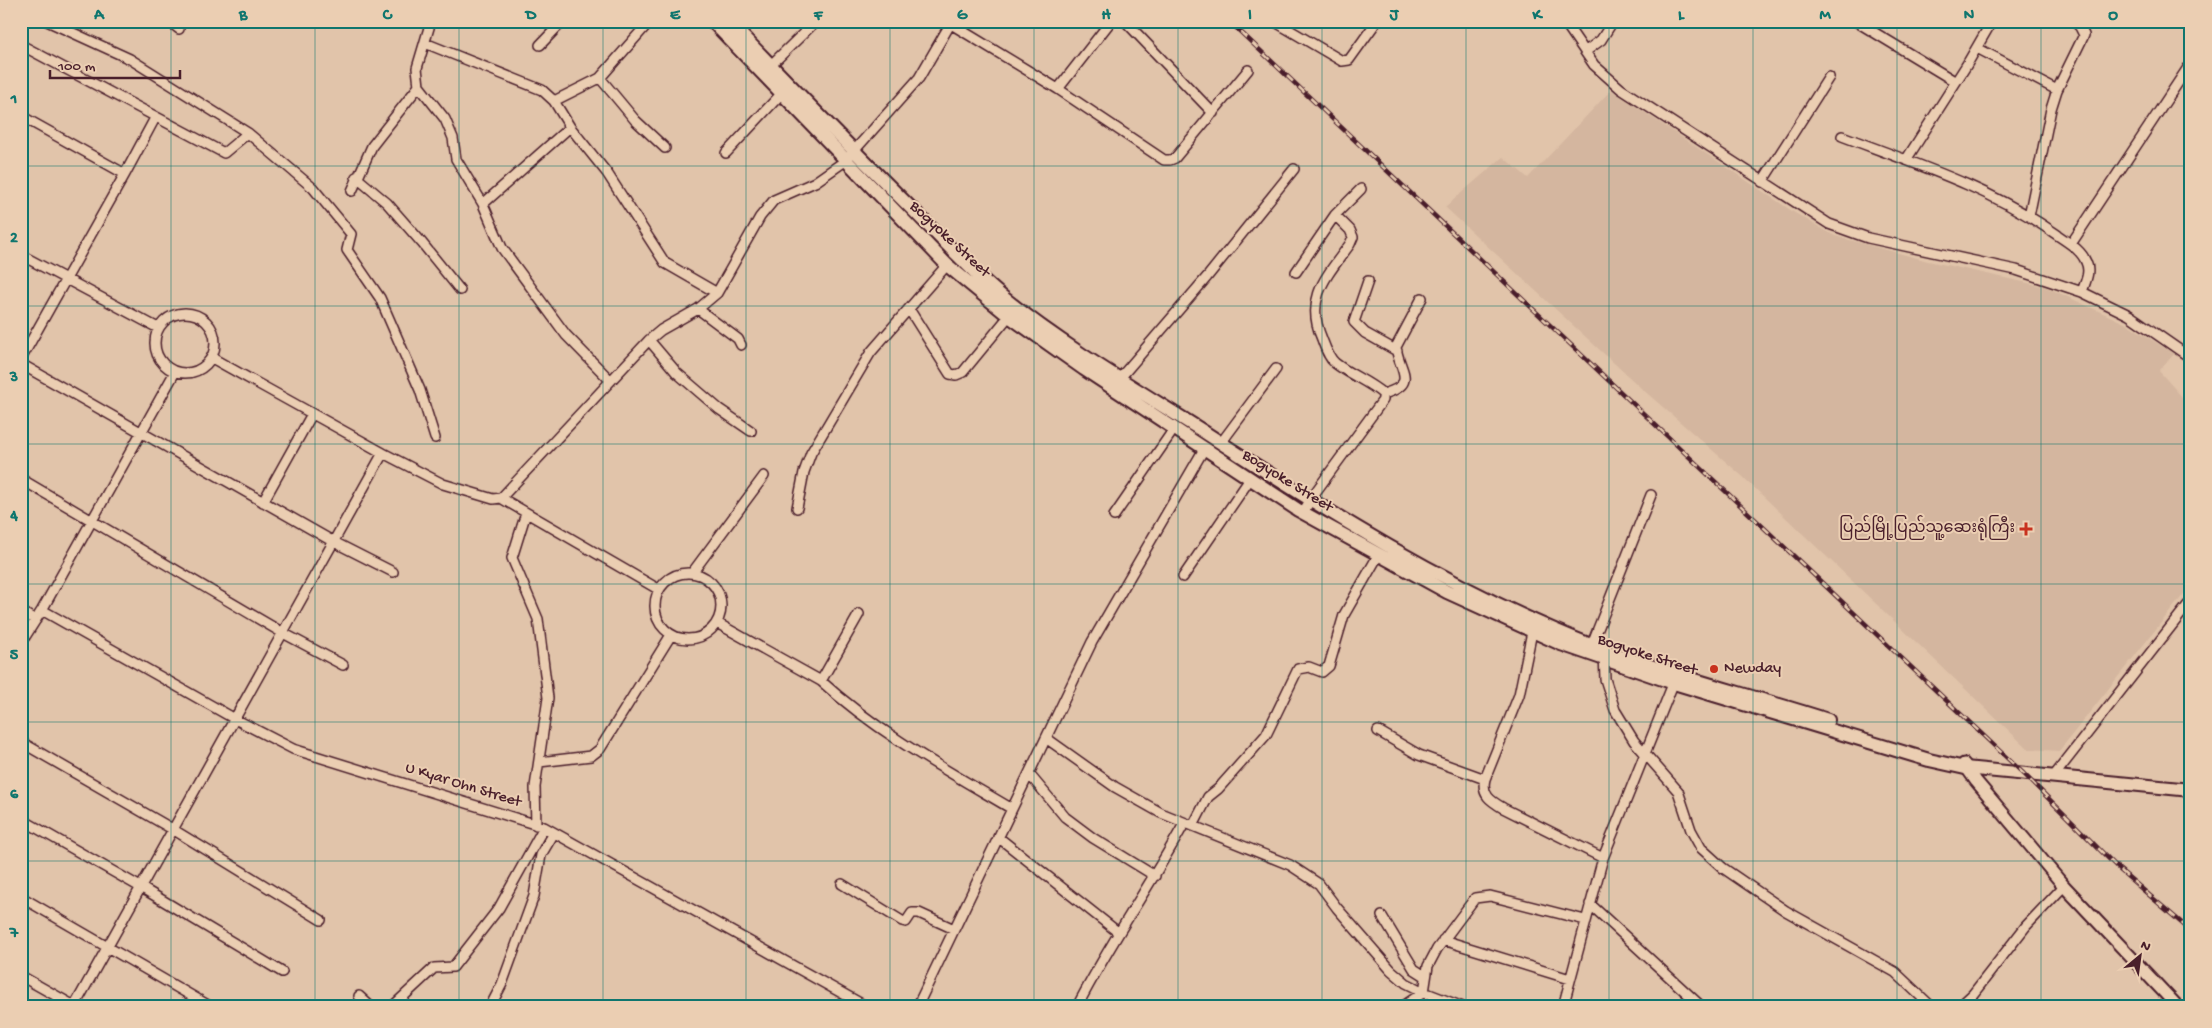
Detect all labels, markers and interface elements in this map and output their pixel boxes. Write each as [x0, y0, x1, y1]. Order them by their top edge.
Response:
text: A [93, 7, 105, 26]
text: B [238, 7, 248, 26]
text: C [382, 7, 393, 26]
text: D [524, 7, 537, 26]
text: E [670, 7, 681, 26]
text: F [813, 7, 824, 26]
text: G [957, 7, 968, 26]
text: H [1101, 7, 1111, 26]
text: I [1248, 7, 1252, 26]
text: J [1389, 7, 1400, 26]
text: K [1532, 7, 1544, 26]
text: L [1678, 7, 1685, 26]
text: M [1819, 7, 1831, 26]
text: N [1964, 7, 1975, 26]
text: O [2108, 7, 2118, 26]
scale bar [50, 48, 180, 80]
text: 100 m [57, 58, 96, 76]
text: 1 [10, 91, 17, 110]
street label: Bogyoke Street [904, 197, 994, 283]
text: 2 [10, 230, 18, 249]
text: 3 [9, 369, 18, 388]
street label: Bogyoke Street [1237, 446, 1337, 518]
text: 4 [9, 508, 18, 527]
place label: ပြည်မြို့ပြည်သူ့ဆေးရုံကြီး [1839, 515, 2015, 541]
marker: ပြည်မြို့ပြည်သူ့ဆေးရုံကြီး [2019, 522, 2033, 536]
street label: Bogyoke Street [1594, 631, 1701, 681]
text: 5 [10, 647, 19, 666]
place label: Newday [1724, 660, 1781, 679]
marker: Newday [1708, 663, 1720, 675]
street label: U Kyar Ohn Street [403, 759, 525, 813]
text: 6 [10, 786, 19, 805]
text: 7 [9, 925, 19, 944]
north arrow [2114, 930, 2164, 980]
text: N [2137, 937, 2153, 956]

